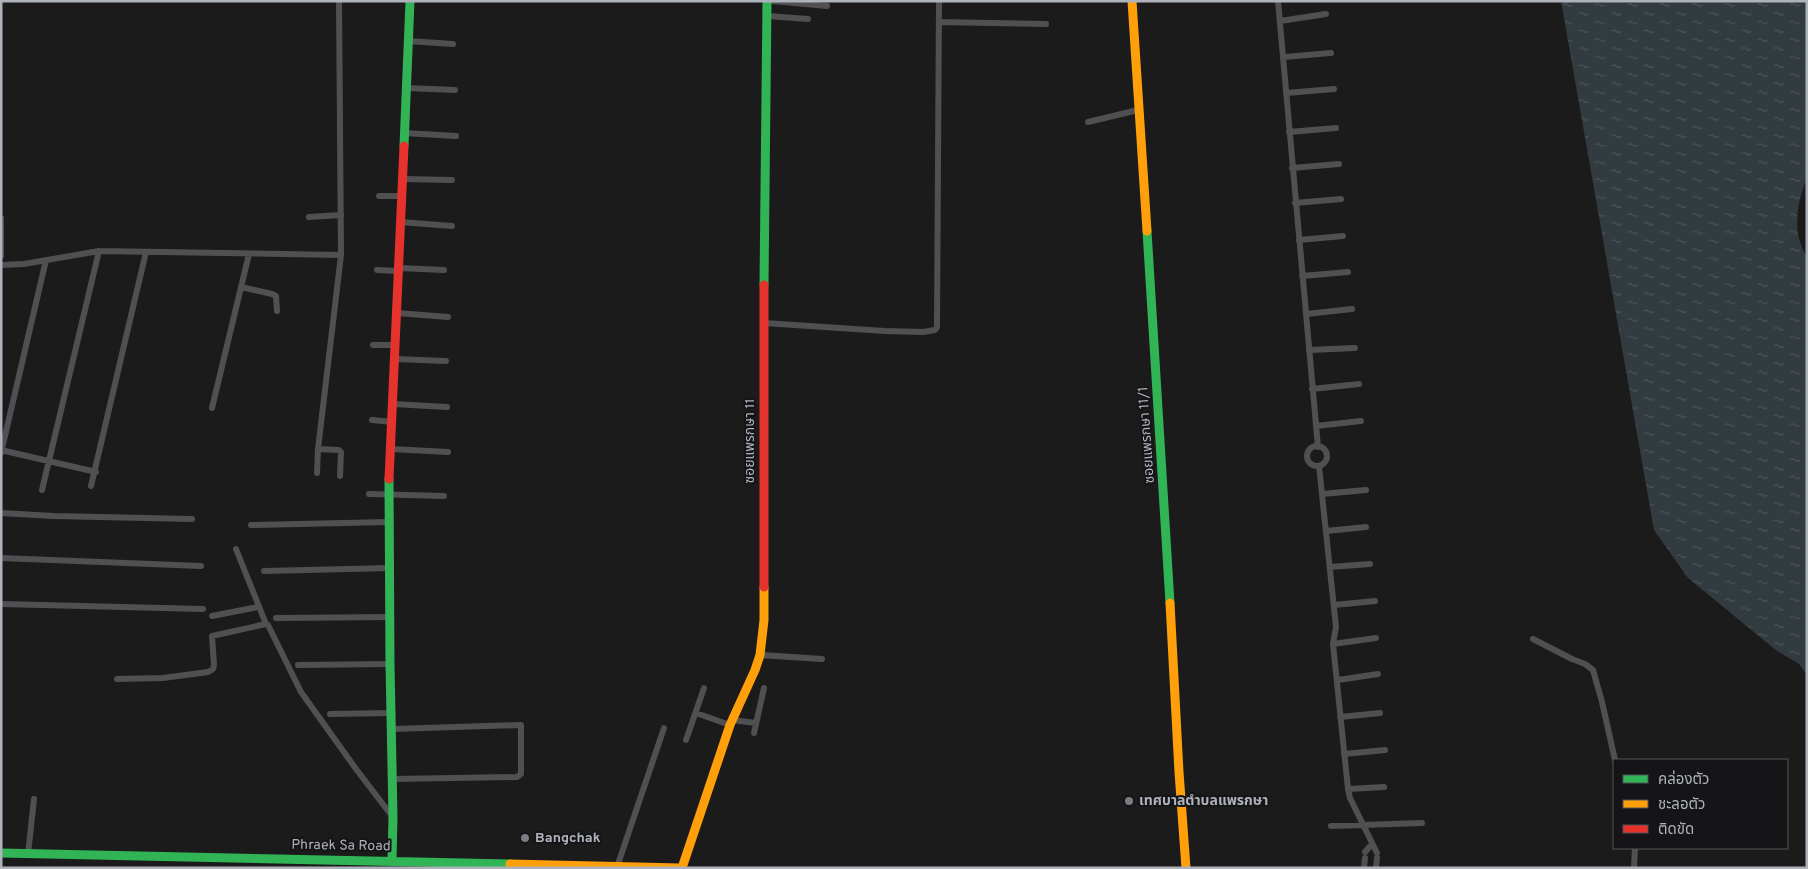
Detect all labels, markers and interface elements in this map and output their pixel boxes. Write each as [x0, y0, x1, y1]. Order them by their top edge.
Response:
street label: ซอยแพรกษา 11/1 [1135, 386, 1159, 484]
street label: ซอยแพรกษา 11 [742, 398, 759, 484]
legend [1613, 759, 1788, 849]
text: คล่องตัว [1658, 770, 1709, 790]
place label: เทศบาลตำบลแพรกษา [1139, 793, 1268, 810]
marker: เทศบาลตำบลแพรกษา [1123, 795, 1135, 807]
text: ชะลอตัว [1658, 796, 1705, 815]
text: ติดขัด [1658, 821, 1694, 840]
place label: Bangchak [535, 830, 601, 847]
marker: Bangchak [519, 832, 531, 844]
street label: Phraek Sa Road [291, 837, 391, 855]

